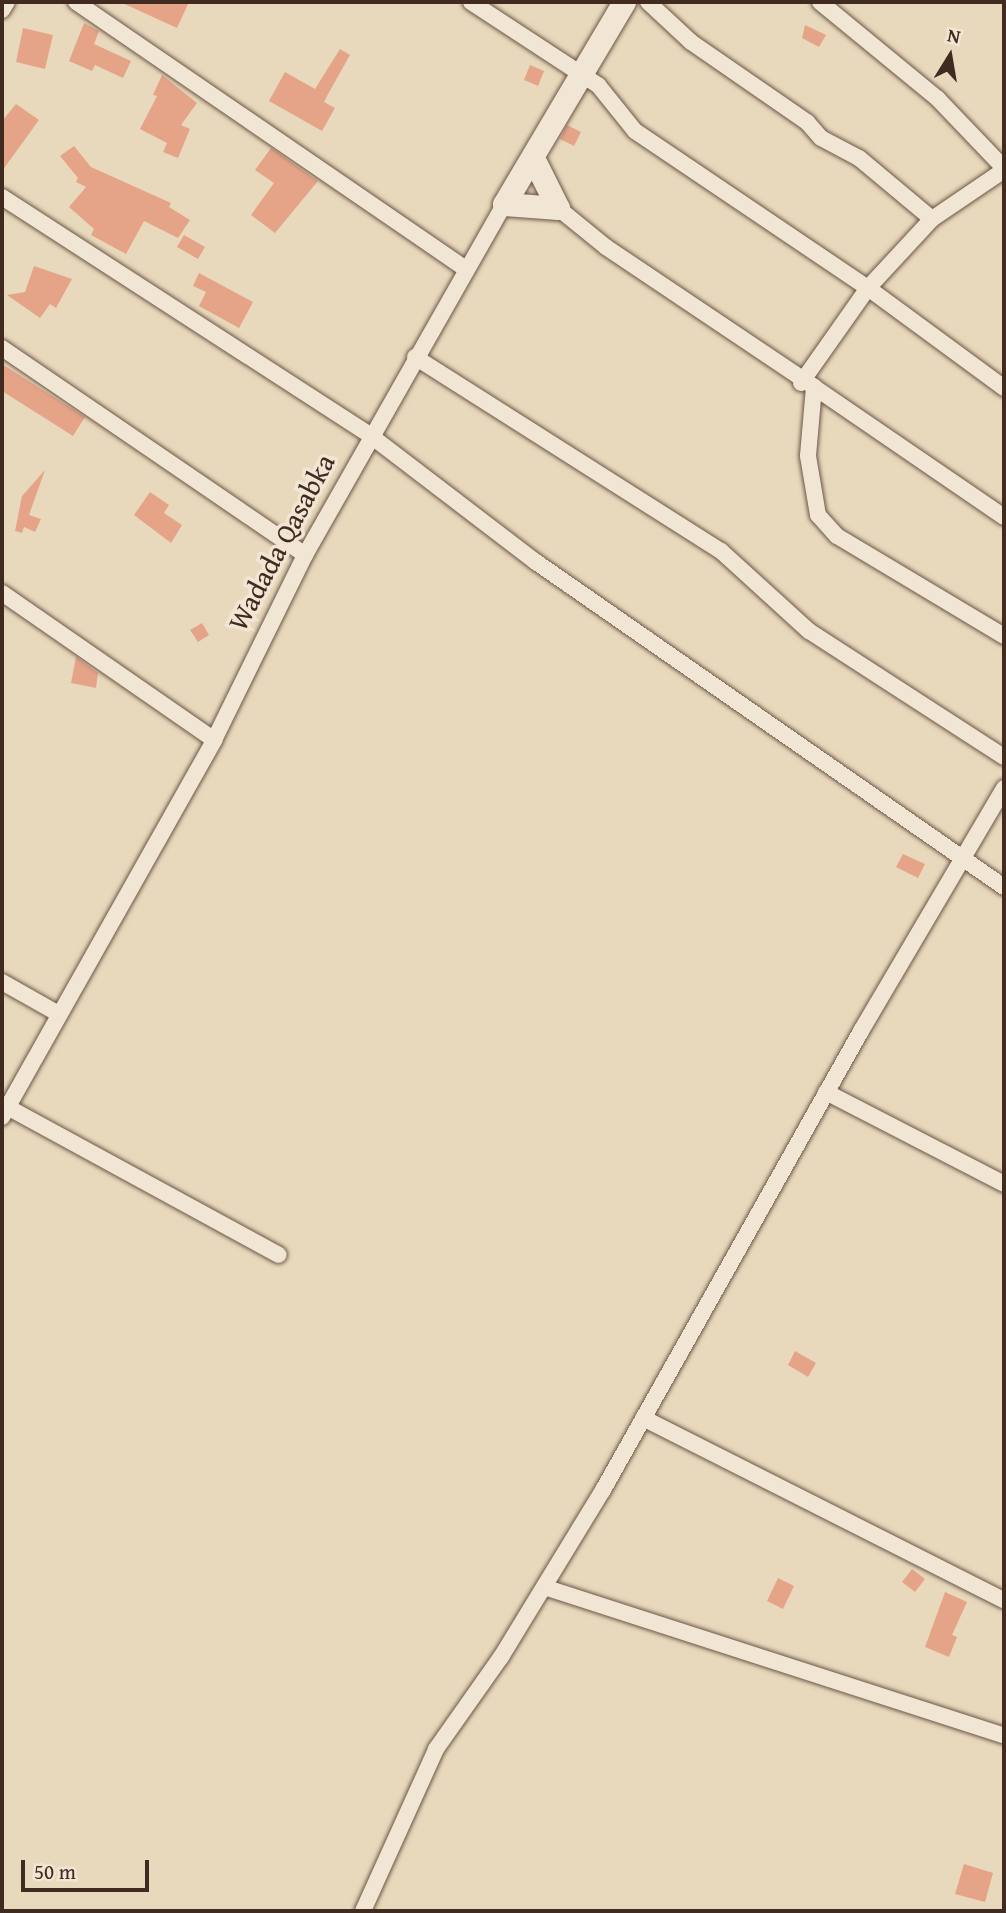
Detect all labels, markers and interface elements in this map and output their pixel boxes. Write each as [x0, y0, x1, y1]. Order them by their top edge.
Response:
text: N [945, 20, 963, 50]
north arrow [915, 21, 985, 91]
street label: Wadada Qasabka [220, 448, 342, 636]
scale bar [24, 1846, 152, 1890]
text: 50 m [34, 1856, 76, 1887]

